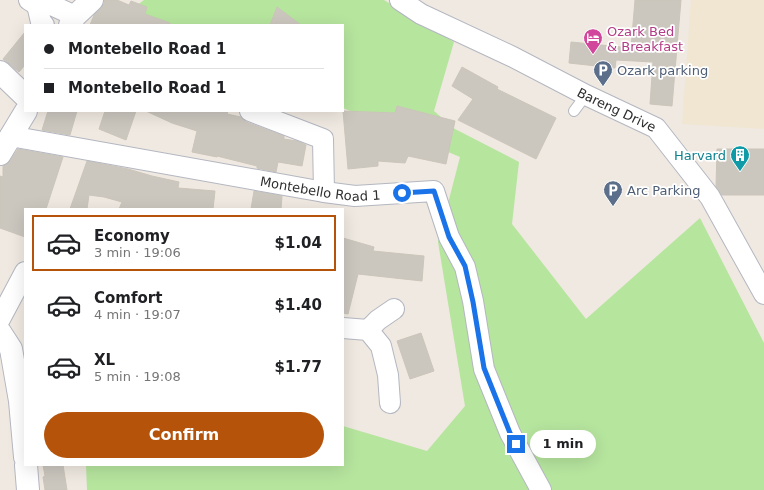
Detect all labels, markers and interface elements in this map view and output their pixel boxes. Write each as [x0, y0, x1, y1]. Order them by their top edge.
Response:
place label: Ozark Bed & Breakfast [607, 24, 683, 54]
hotel icon: Ozark Bed & Breakfast [582, 27, 604, 55]
text: Montebello Road 1 [68, 40, 226, 58]
parking icon: Ozark parking [592, 59, 614, 87]
place label: Ozark parking [617, 63, 708, 78]
text: Montebello Road 1 [68, 79, 226, 97]
street label: Bareng Drive [575, 85, 658, 135]
building icon: Harvard [729, 144, 751, 172]
place label: Harvard [674, 148, 726, 163]
street label: Montebello Road 1 [259, 174, 381, 204]
parking icon: Arc Parking [602, 179, 624, 207]
place label: Arc Parking [627, 183, 700, 198]
route start [393, 184, 411, 202]
icon: car [46, 225, 82, 261]
text: Economy [94, 227, 170, 245]
text: $1.04 [275, 234, 322, 252]
text: 3 min · 19:06 [94, 245, 181, 260]
icon: car [46, 287, 82, 323]
text: Comfort [94, 289, 162, 307]
text: $1.40 [275, 296, 322, 314]
text: 4 min · 19:07 [94, 307, 181, 322]
icon: car [46, 349, 82, 385]
text: XL [94, 351, 115, 369]
text: $1.77 [275, 358, 322, 376]
text: 5 min · 19:08 [94, 369, 181, 384]
button: Confirm [44, 412, 324, 458]
callout: 1 min [530, 430, 596, 458]
route end [507, 435, 525, 453]
text: 1 min [543, 436, 583, 451]

